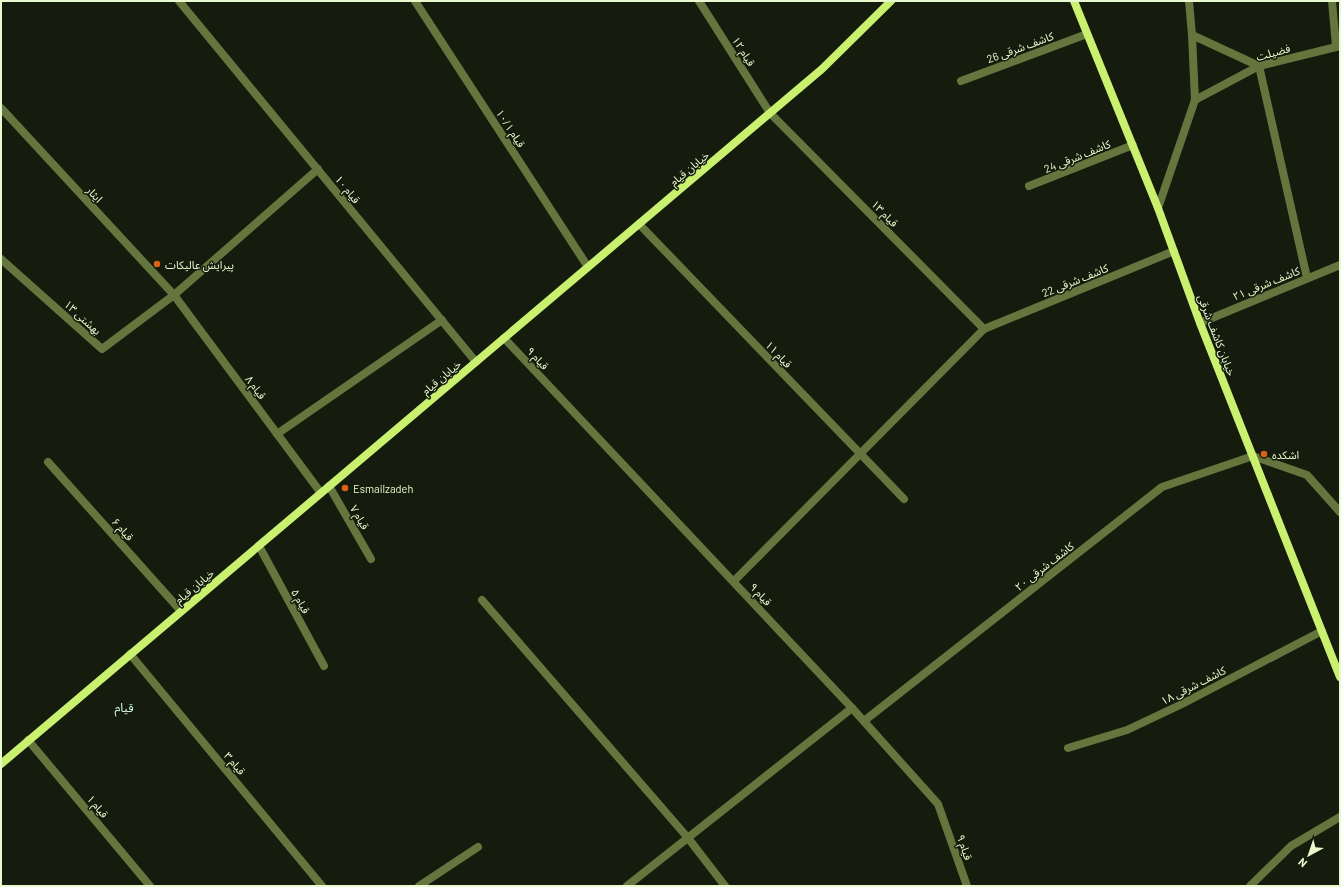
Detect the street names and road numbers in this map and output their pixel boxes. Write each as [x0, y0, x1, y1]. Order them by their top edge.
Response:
street label: کاشف شرقی 26 [985, 29, 1056, 66]
street label: قیام ۱۲ [728, 34, 758, 69]
street label: فضیلت [1254, 41, 1292, 64]
street label: قیام ۱۰/۱ [492, 106, 528, 151]
street label: کاشف شرقی 24 [1042, 137, 1113, 176]
street label: خیابان قیام [667, 148, 713, 190]
street label: قیام ۱۰ [331, 172, 363, 207]
street label: ایثار [83, 183, 106, 205]
street label: قیام ۱۳ [868, 197, 901, 231]
street label: کاشف شرقی 22 [1040, 261, 1111, 300]
street label: کاشف شرقی ۲۱ [1231, 263, 1302, 303]
street label: خیابان کاشف شرقی [1195, 293, 1239, 378]
street label: بهشتی ۱۳ [61, 297, 104, 338]
street label: قیام ۱۱ [762, 338, 795, 372]
street label: قیام ۹ [523, 344, 552, 373]
street label: خیابان قیام [419, 357, 465, 399]
street label: قیام ۸ [241, 373, 269, 403]
street label: قیام ۷ [346, 502, 372, 533]
street label: قیام ۶ [108, 515, 137, 544]
street label: کاشف شرقی ۲۰ [1012, 539, 1077, 594]
street label: خیابان قیام [172, 566, 218, 608]
street label: قیام ۹ [746, 580, 775, 609]
street label: قیام ۵ [287, 586, 313, 617]
street label: کاشف شرقی ۱۸ [1158, 663, 1228, 708]
street label: قیام ۳ [220, 749, 248, 778]
street label: قیام ۱ [83, 792, 111, 821]
street label: قیام ۹ [953, 833, 975, 862]

